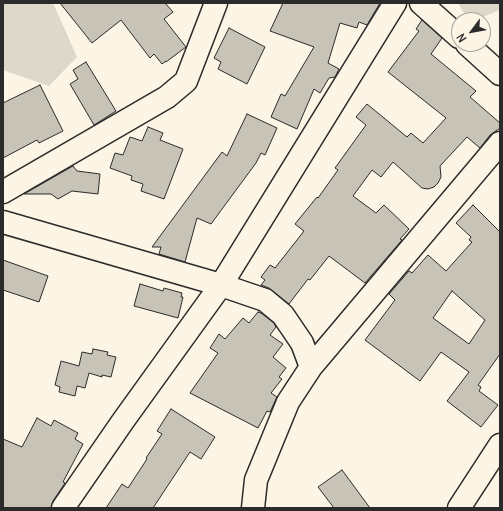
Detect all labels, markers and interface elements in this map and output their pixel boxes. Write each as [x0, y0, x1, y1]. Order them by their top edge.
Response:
north arrow [451, 12, 491, 52]
text: N [454, 31, 470, 45]

